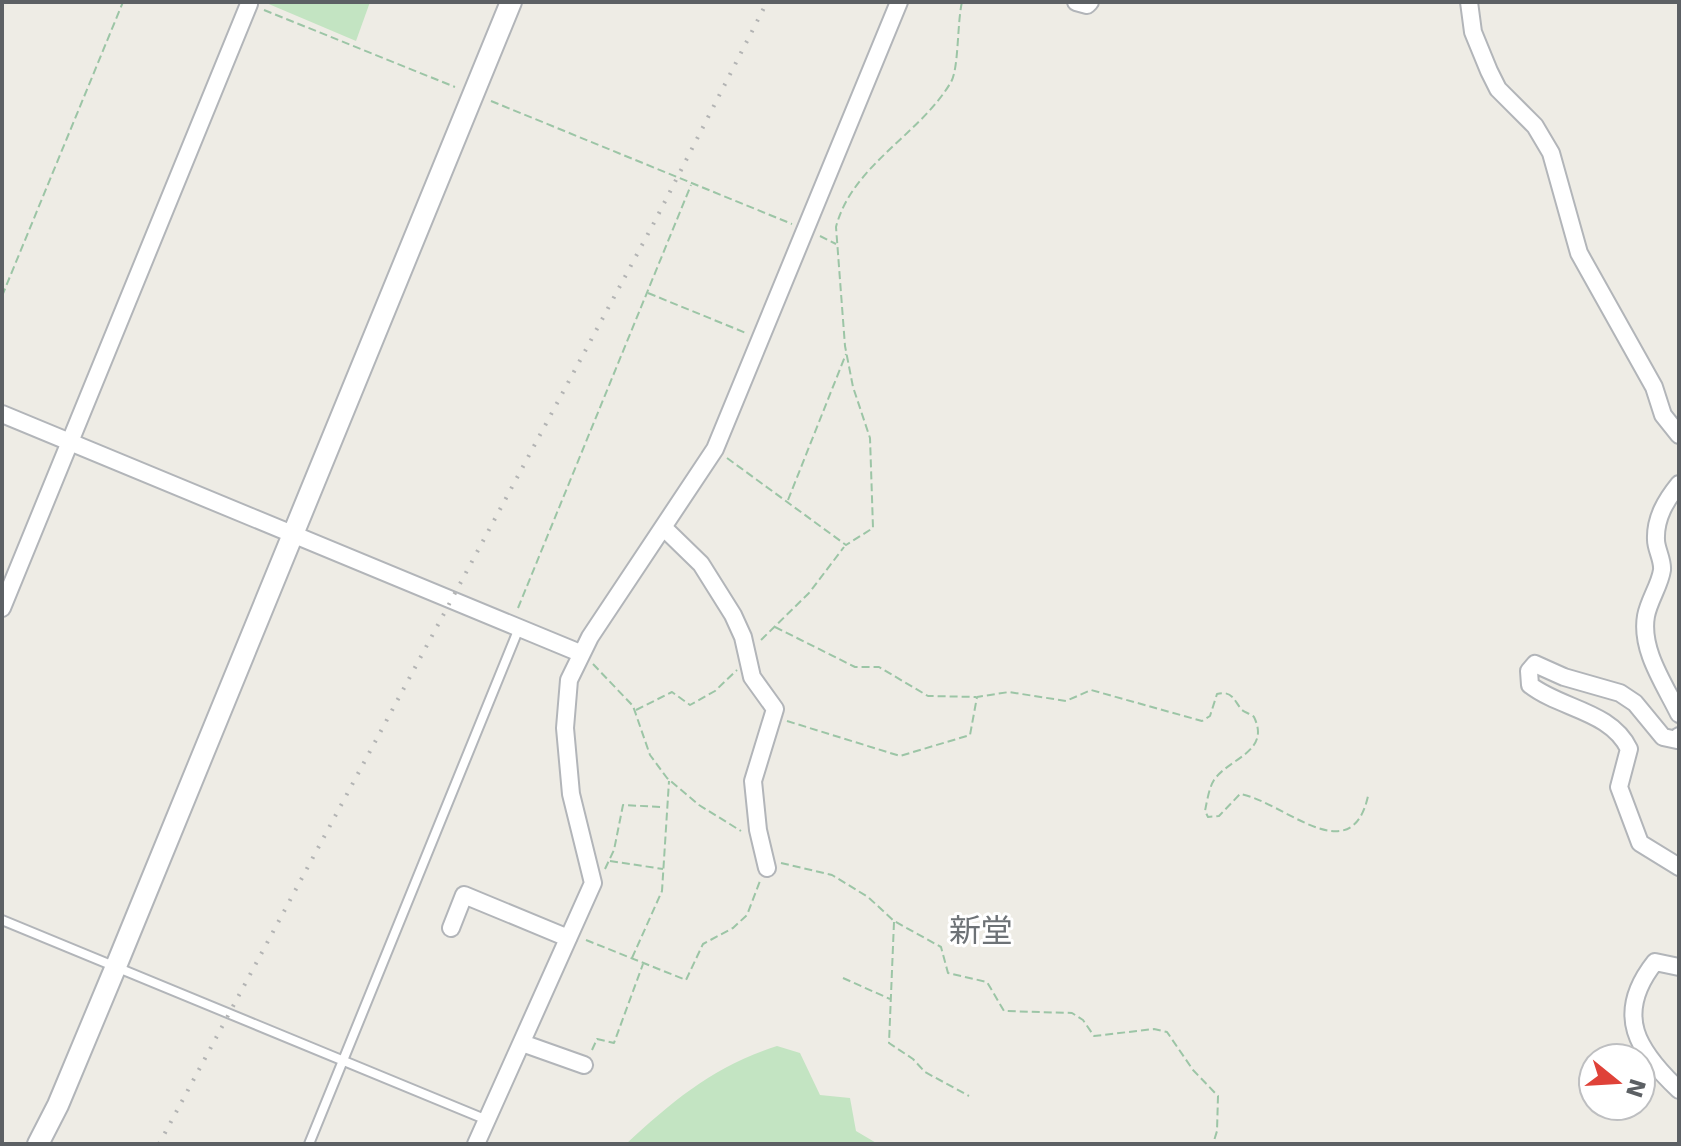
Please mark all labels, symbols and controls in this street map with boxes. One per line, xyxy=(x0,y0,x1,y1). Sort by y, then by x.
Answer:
district label: 新堂 xyxy=(949,912,1013,950)
north arrow xyxy=(1577,1042,1657,1122)
text: N xyxy=(1621,1075,1650,1101)

